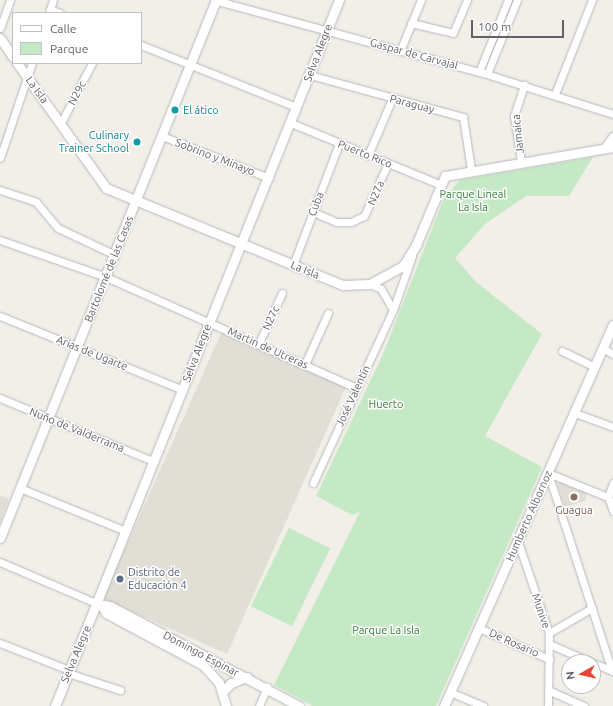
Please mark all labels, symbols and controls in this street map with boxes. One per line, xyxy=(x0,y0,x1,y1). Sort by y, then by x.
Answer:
legend xyxy=(12,12,142,64)
scale bar xyxy=(473,12,566,38)
text: 100 m xyxy=(478,20,511,33)
text: Calle xyxy=(50,22,76,35)
street label: Selva Alegre xyxy=(301,22,335,84)
street label: Gaspar de Carvajal xyxy=(369,36,459,72)
text: Parque xyxy=(50,42,88,55)
street label: La Isla xyxy=(23,74,51,106)
street label: N29c xyxy=(65,79,89,107)
street label: Paraguay xyxy=(388,92,436,116)
place label: El ático xyxy=(183,103,219,117)
marker: El ático xyxy=(170,105,180,115)
street label: Jamaica xyxy=(509,114,527,154)
place label: Culinary Trainer School xyxy=(59,129,129,155)
street label: Sobrino y Minayo xyxy=(173,136,257,178)
marker: Culinary Trainer School xyxy=(132,137,142,147)
street label: Puerto Rico xyxy=(336,137,394,171)
street label: N27a xyxy=(365,178,387,208)
park label: Parque Lineal La Isla xyxy=(440,188,506,214)
street label: Cuba xyxy=(305,190,327,218)
street label: Bartolomé de las Casas xyxy=(82,214,136,324)
street label: La Isla xyxy=(289,258,321,282)
street label: N27c xyxy=(260,304,282,332)
street label: Selva Alegre xyxy=(180,322,214,384)
street label: Martin de Utreras xyxy=(226,324,310,372)
street label: Arias de Ugarte xyxy=(54,333,130,373)
street label: José Valentín xyxy=(333,363,373,429)
park label: Huerto xyxy=(369,397,403,411)
street label: Nuño de Valderrama xyxy=(28,405,126,455)
street label: Humberto Albornoz xyxy=(503,468,555,564)
marker: Guagua xyxy=(569,492,579,502)
place label: Guagua xyxy=(555,503,593,517)
place label: Distrito de Educación 4 xyxy=(128,566,187,592)
marker: Distrito de Educación 4 xyxy=(115,574,125,584)
street label: Munive xyxy=(529,592,553,630)
street label: Selva Alegre xyxy=(58,623,94,685)
park label: Parque La Isla xyxy=(352,623,420,637)
street label: De Rosario xyxy=(487,626,541,660)
street label: Domingo Espinar xyxy=(161,628,241,680)
north arrow xyxy=(561,654,601,694)
text: N xyxy=(564,671,577,680)

